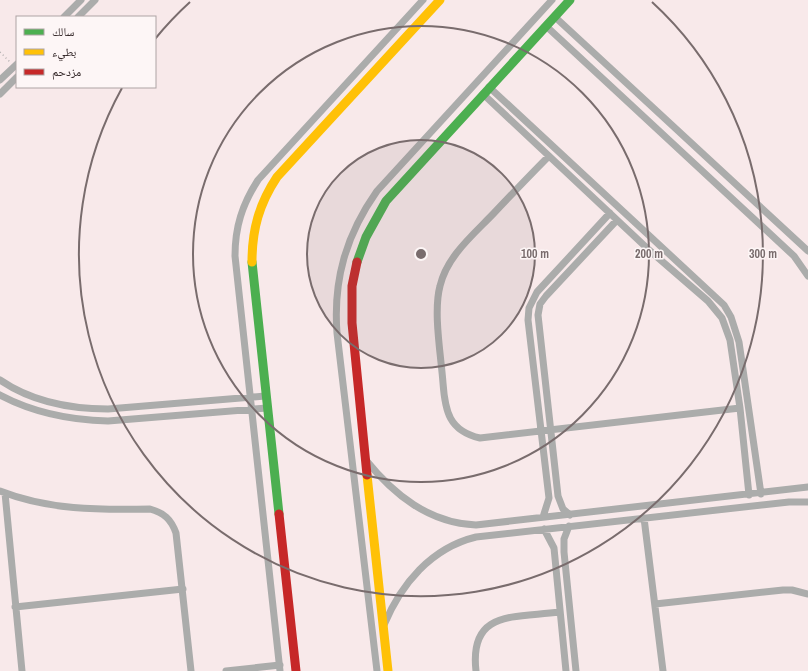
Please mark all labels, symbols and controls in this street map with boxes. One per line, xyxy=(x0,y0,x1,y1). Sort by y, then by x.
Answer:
legend xyxy=(16,16,156,88)
text: سالك xyxy=(52,24,74,40)
text: بطيء xyxy=(52,44,76,62)
text: مزدحم xyxy=(52,64,81,80)
text: 100 m xyxy=(521,246,549,262)
text: 200 m xyxy=(635,246,663,262)
text: 300 m xyxy=(749,246,777,262)
centre of rings xyxy=(414,247,428,261)

